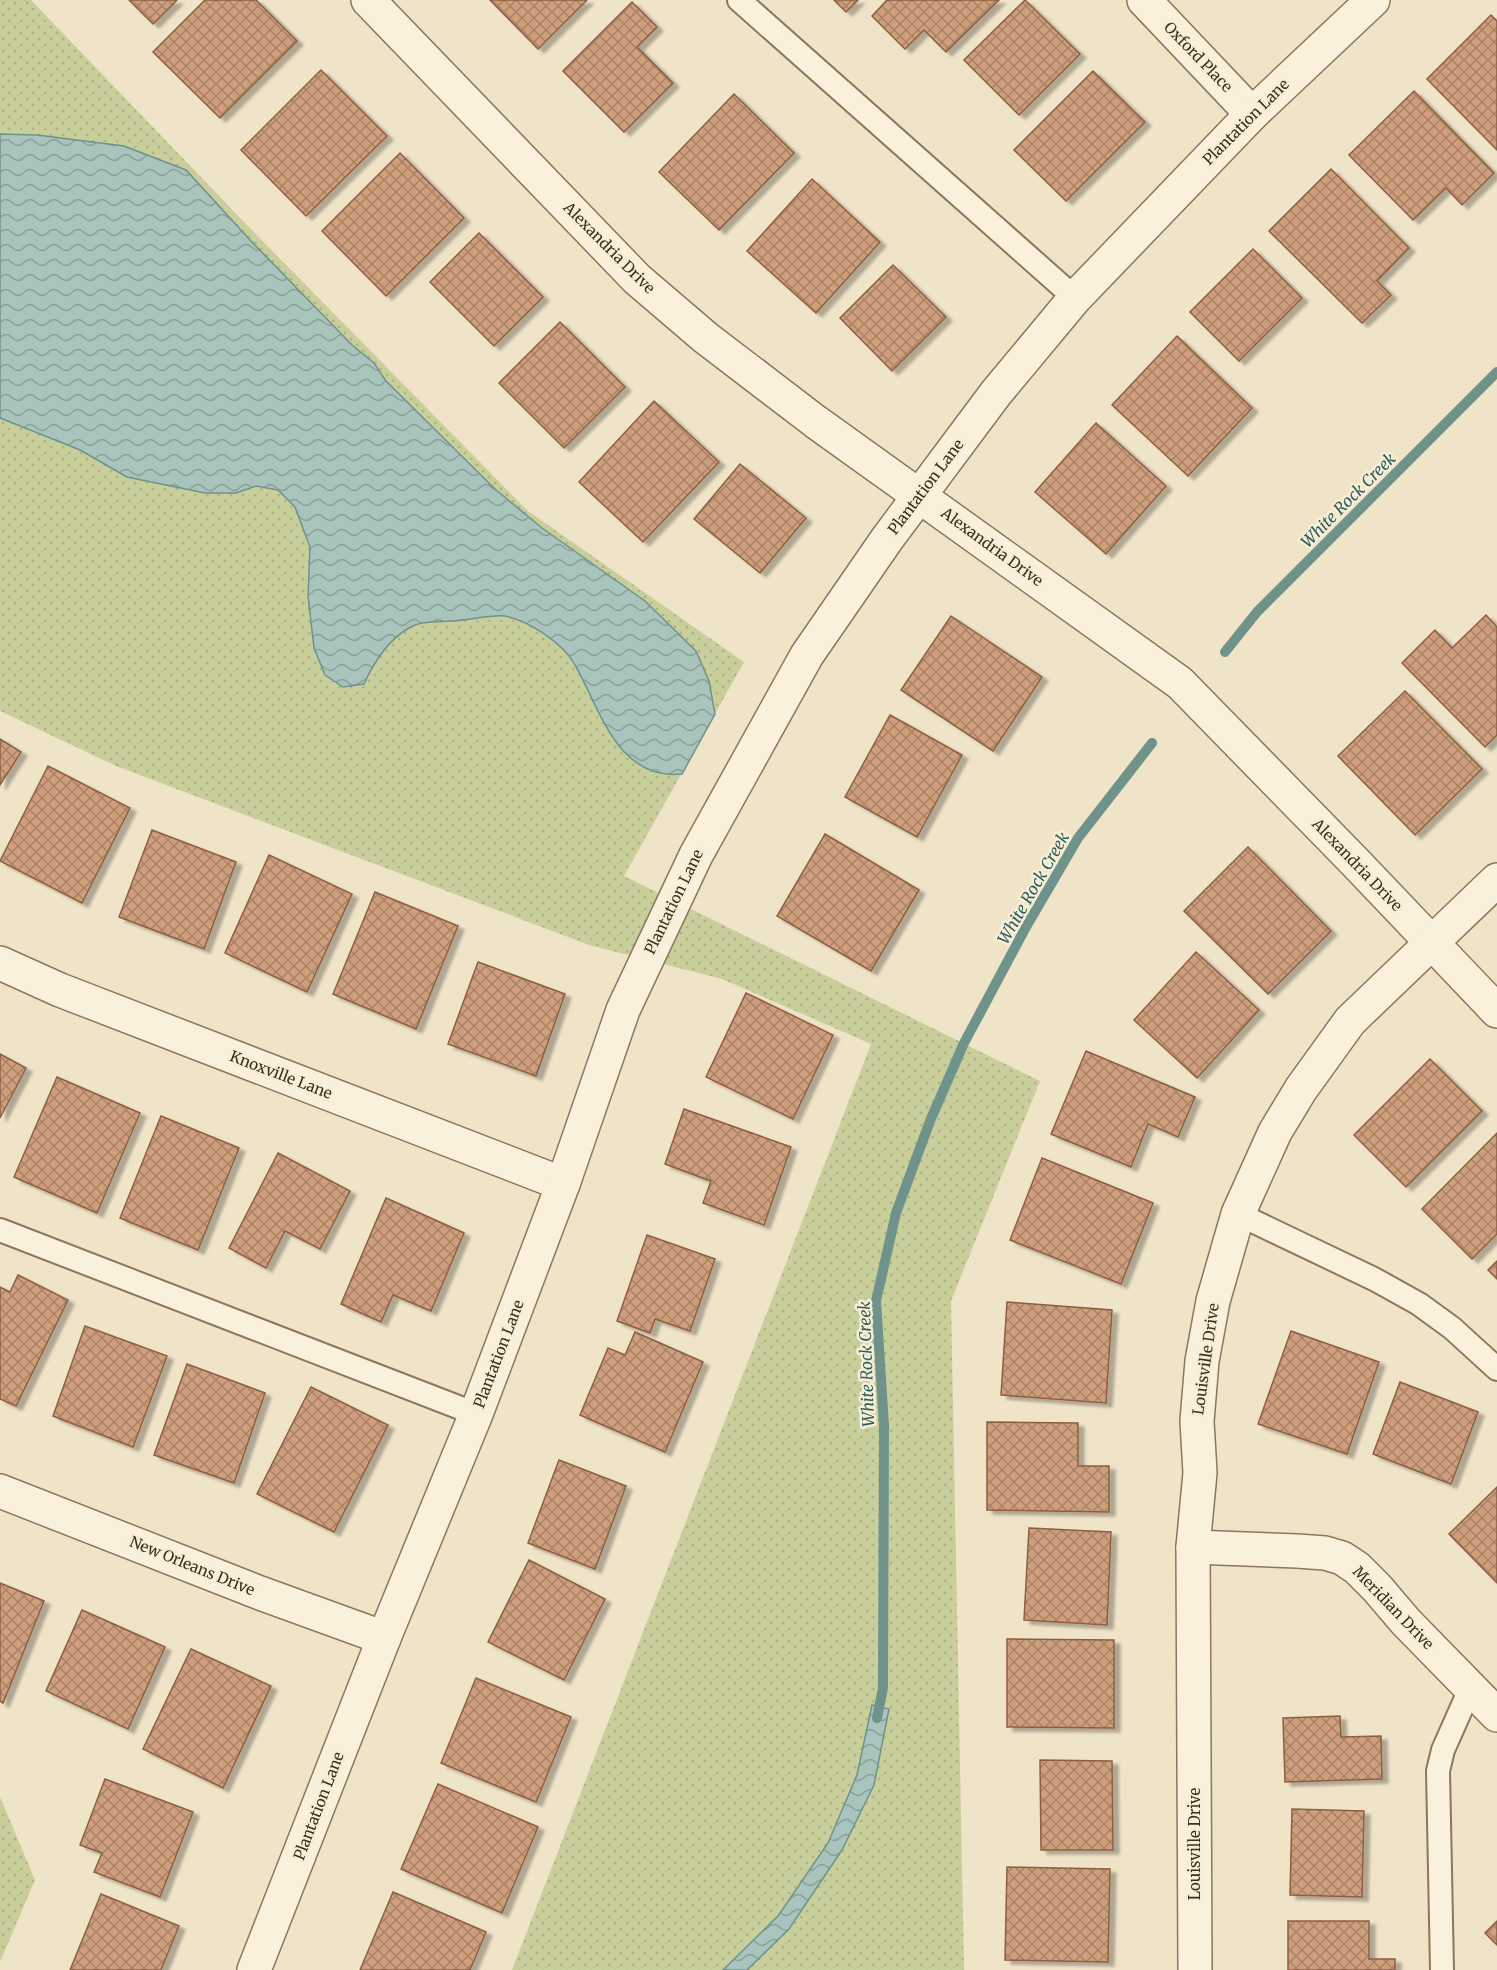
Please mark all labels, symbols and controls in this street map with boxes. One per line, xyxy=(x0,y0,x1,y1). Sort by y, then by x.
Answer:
street label: Oxford Place xyxy=(1160,18,1237,96)
street label: Plantation Lane xyxy=(1199,74,1293,169)
street label: Alexandria Drive xyxy=(559,197,659,297)
street label: Plantation Lane xyxy=(884,435,968,538)
water label: White Rock Creek xyxy=(1296,448,1400,552)
street label: Alexandria Drive xyxy=(937,503,1047,590)
street label: Alexandria Drive xyxy=(1308,814,1406,915)
water label: White Rock Creek xyxy=(993,828,1073,947)
street label: Plantation Lane xyxy=(640,846,707,957)
street label: Knoxville Lane xyxy=(227,1046,335,1103)
street label: Plantation Lane xyxy=(469,1297,528,1411)
water label: White Rock Creek xyxy=(854,1301,878,1427)
street label: Louisville Drive xyxy=(1188,1302,1223,1416)
street label: New Orleans Drive xyxy=(127,1532,258,1599)
street label: Meridian Drive xyxy=(1349,1562,1438,1653)
street label: Plantation Lane xyxy=(289,1749,348,1863)
street label: Louisville Drive xyxy=(1185,1787,1204,1900)

